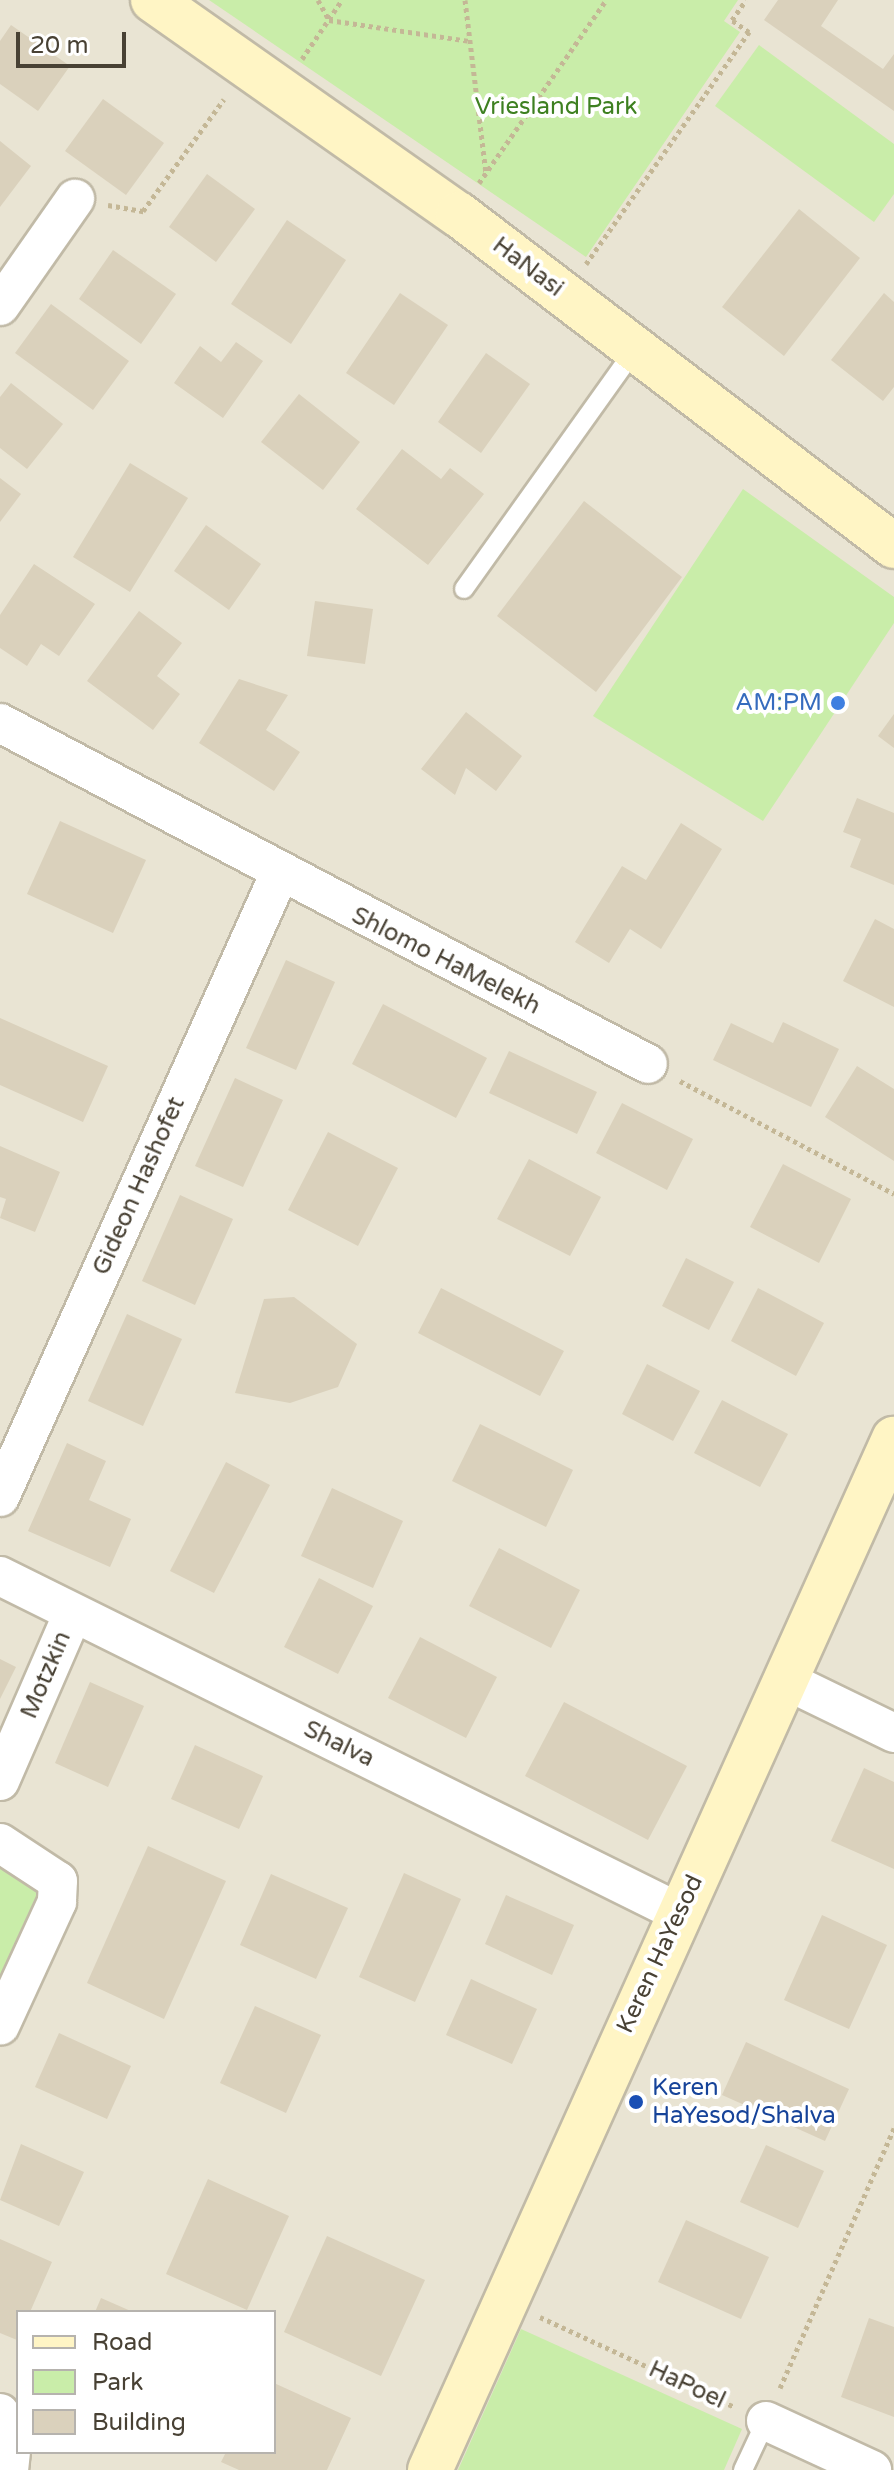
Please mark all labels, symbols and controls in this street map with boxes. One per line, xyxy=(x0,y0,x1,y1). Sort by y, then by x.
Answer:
scale bar xyxy=(20,16,130,66)
text: 20 m xyxy=(30,31,88,60)
park label: Vriesland Park xyxy=(475,93,637,121)
street label: HaNasi xyxy=(487,231,569,303)
place label: AM:PM xyxy=(735,689,822,717)
marker: AM:PM xyxy=(829,694,847,712)
street label: Shlomo HaMelekh xyxy=(347,901,545,1021)
street label: Gideon Hashofet xyxy=(87,1093,191,1279)
street label: Motzkin xyxy=(15,1627,77,1723)
street label: Shalva xyxy=(299,1715,379,1773)
street label: Keren HaYesod xyxy=(611,1870,709,2038)
place label: Keren HaYesod/Shalva xyxy=(652,2074,836,2130)
marker: Keren HaYesod/Shalva xyxy=(627,2093,645,2111)
legend xyxy=(16,2310,276,2454)
text: Road xyxy=(92,2328,152,2357)
street label: HaPoel xyxy=(644,2355,730,2415)
text: Park xyxy=(92,2368,143,2397)
text: Building xyxy=(92,2408,186,2437)

